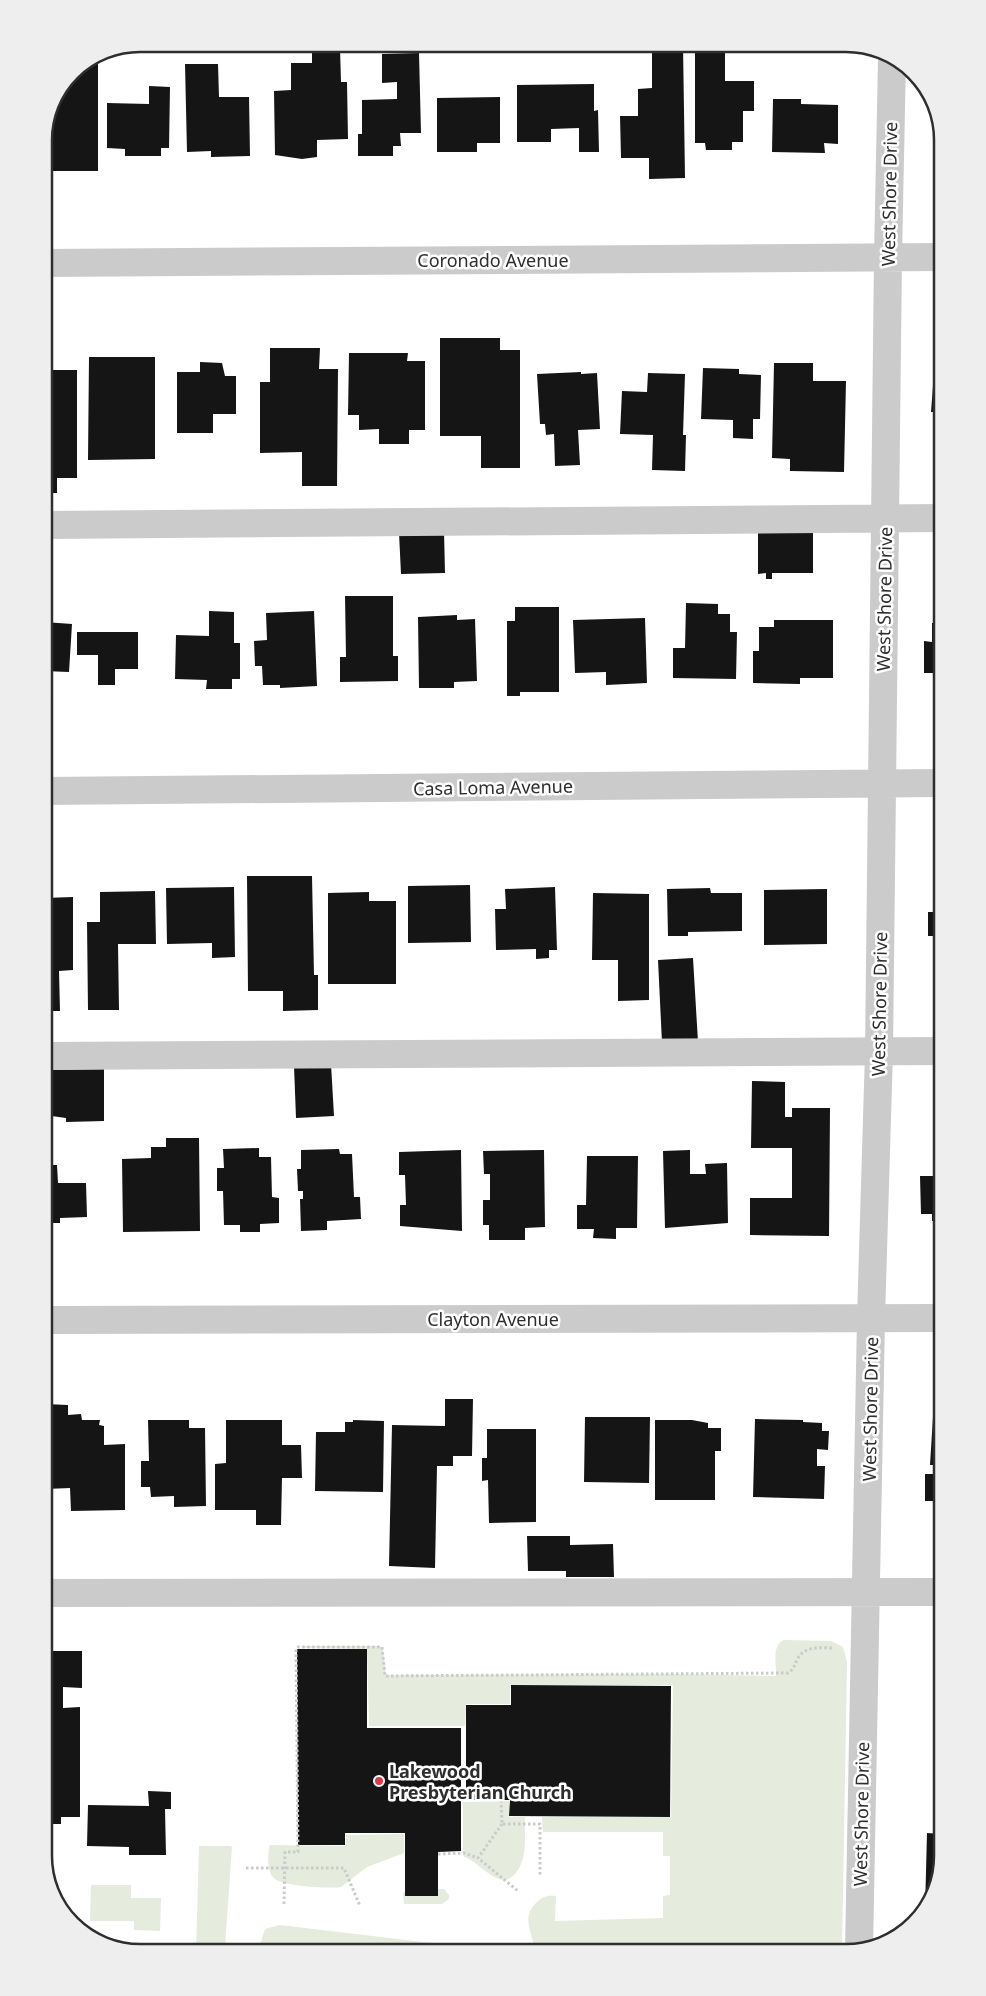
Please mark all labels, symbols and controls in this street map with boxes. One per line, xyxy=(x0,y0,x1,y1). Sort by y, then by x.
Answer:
street label: West Shore Drive xyxy=(876,121,902,267)
street label: Coronado Avenue xyxy=(417,248,569,272)
street label: West Shore Drive xyxy=(871,526,897,672)
street label: Casa Loma Avenue xyxy=(413,774,573,800)
street label: West Shore Drive xyxy=(866,931,892,1077)
street label: Clayton Avenue xyxy=(427,1307,559,1331)
street label: West Shore Drive xyxy=(857,1336,883,1482)
street label: West Shore Drive xyxy=(848,1741,874,1887)
place label: Lakewood Presbyterian Church xyxy=(389,1759,572,1804)
marker: Lakewood Presbyterian Church xyxy=(373,1775,385,1787)

